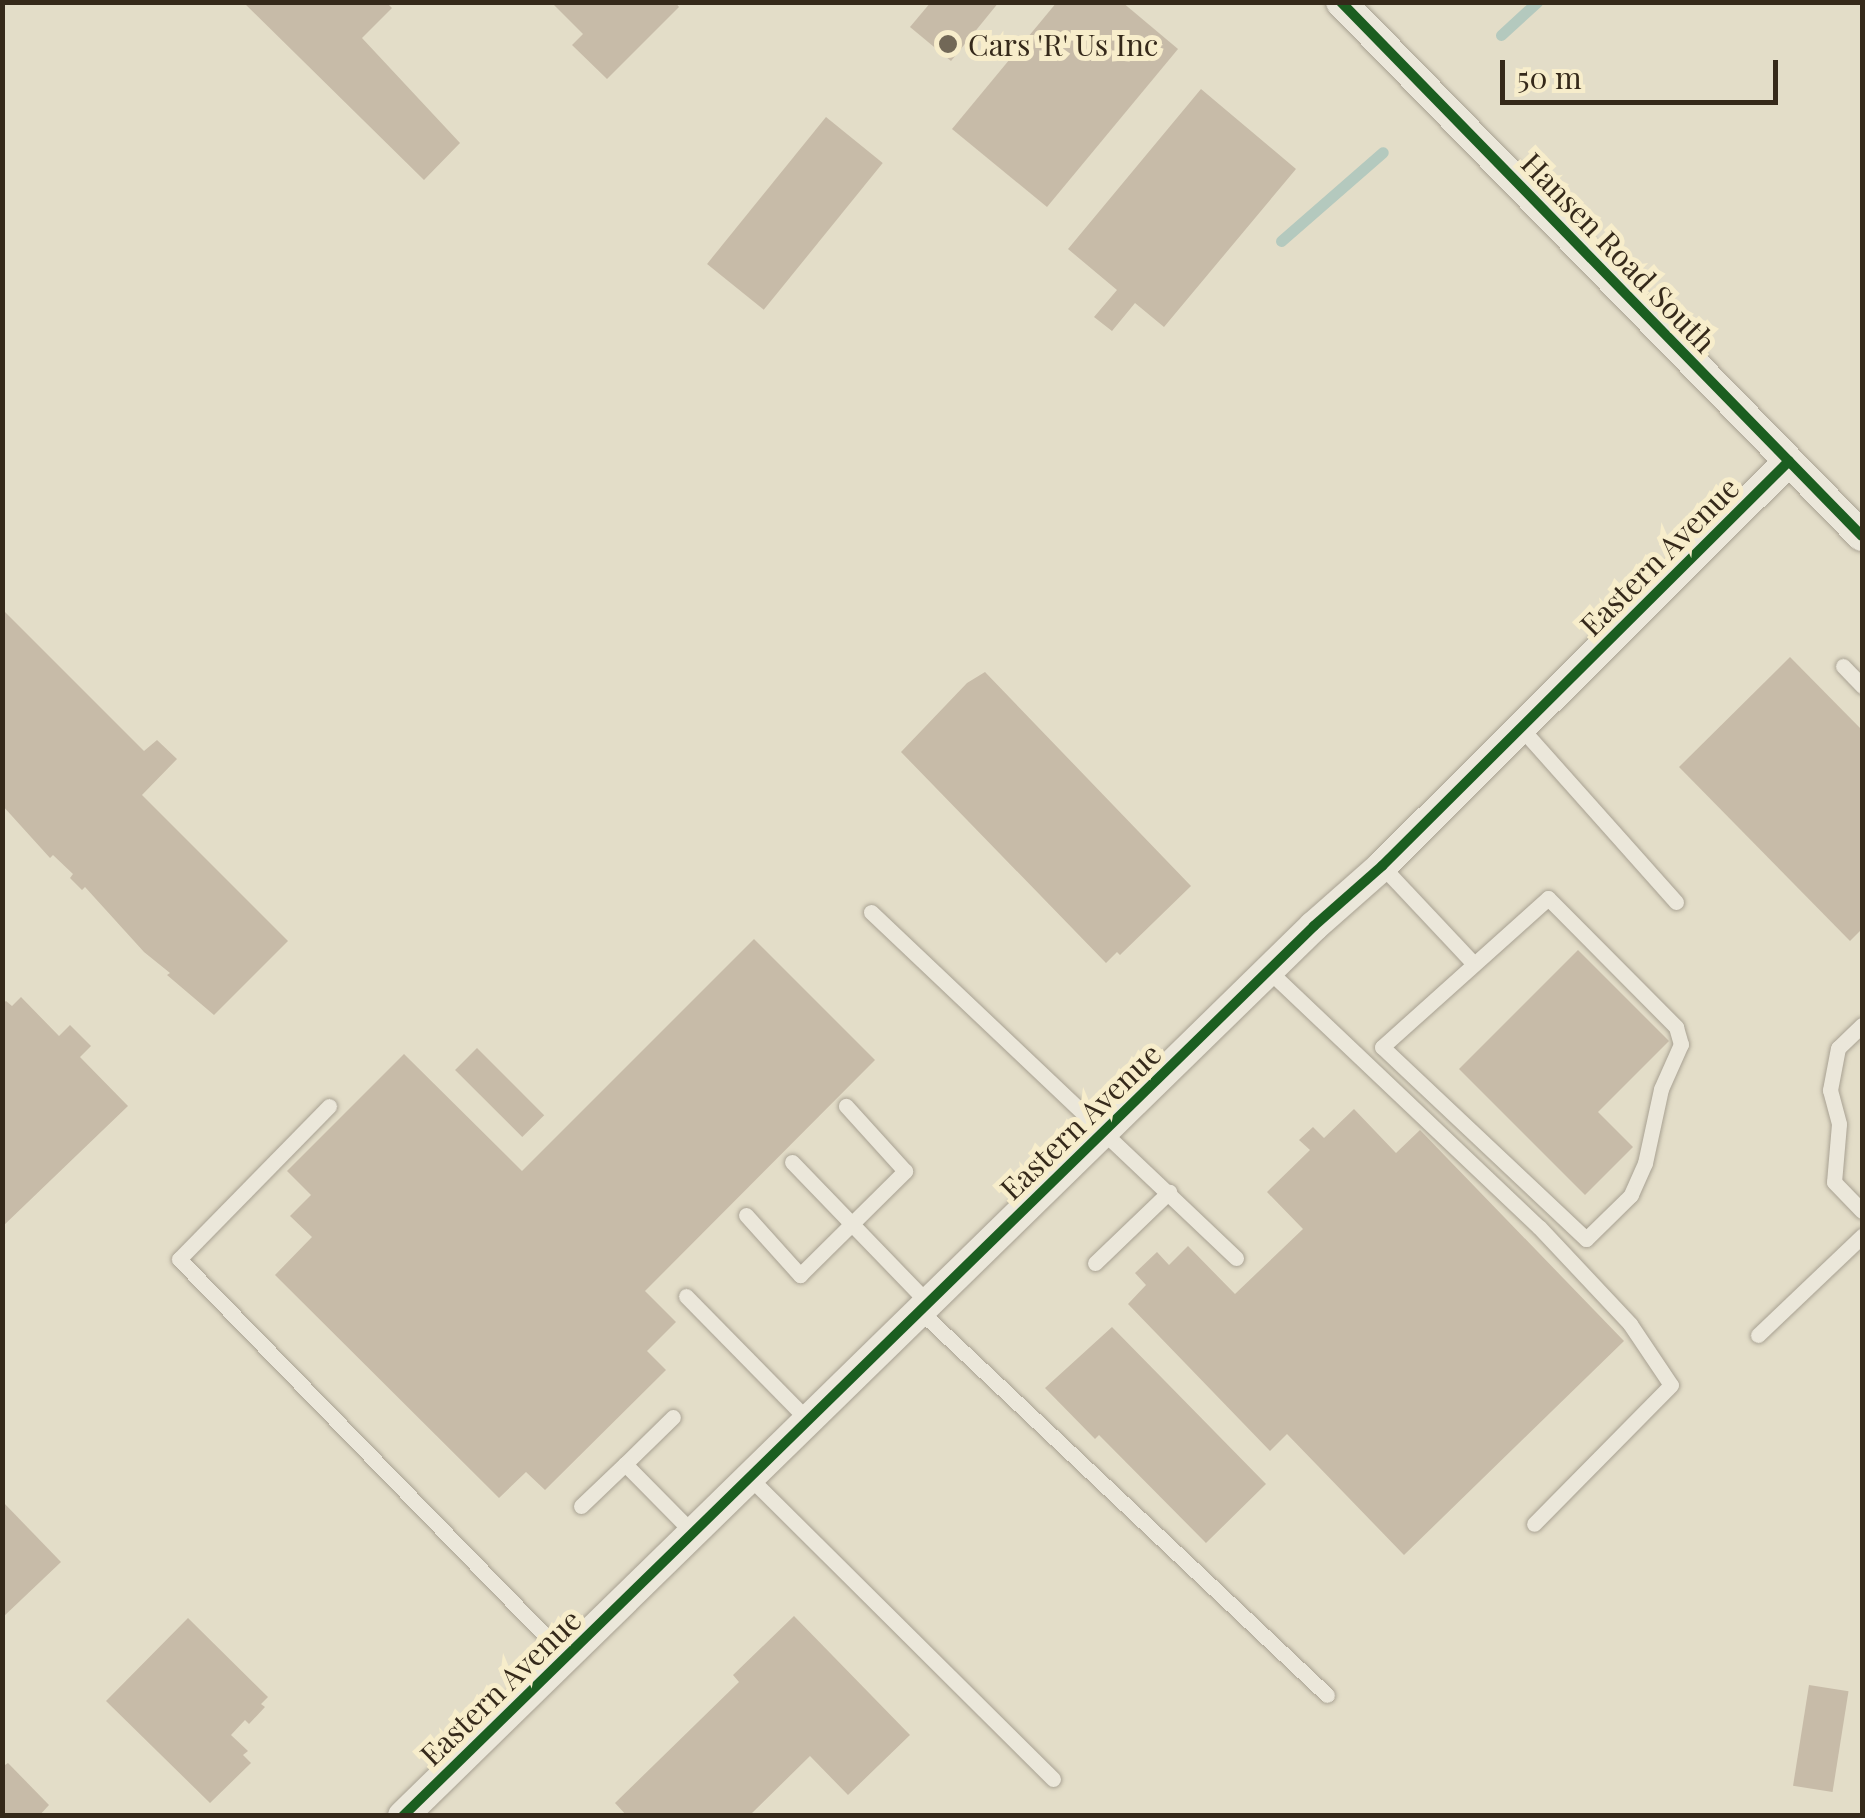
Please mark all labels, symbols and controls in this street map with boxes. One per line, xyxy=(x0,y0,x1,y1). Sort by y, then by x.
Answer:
place label: Cars 'R' Us Inc xyxy=(968,26,1159,62)
marker: Cars 'R' Us Inc xyxy=(937,33,959,55)
scale bar xyxy=(1505,40,1782,102)
text: 50 m xyxy=(1517,57,1582,97)
street label: Hansen Road South xyxy=(1515,145,1723,359)
street label: Eastern Avenue xyxy=(1572,469,1746,643)
street label: Eastern Avenue xyxy=(992,1035,1168,1207)
street label: Eastern Avenue xyxy=(412,1601,588,1773)

